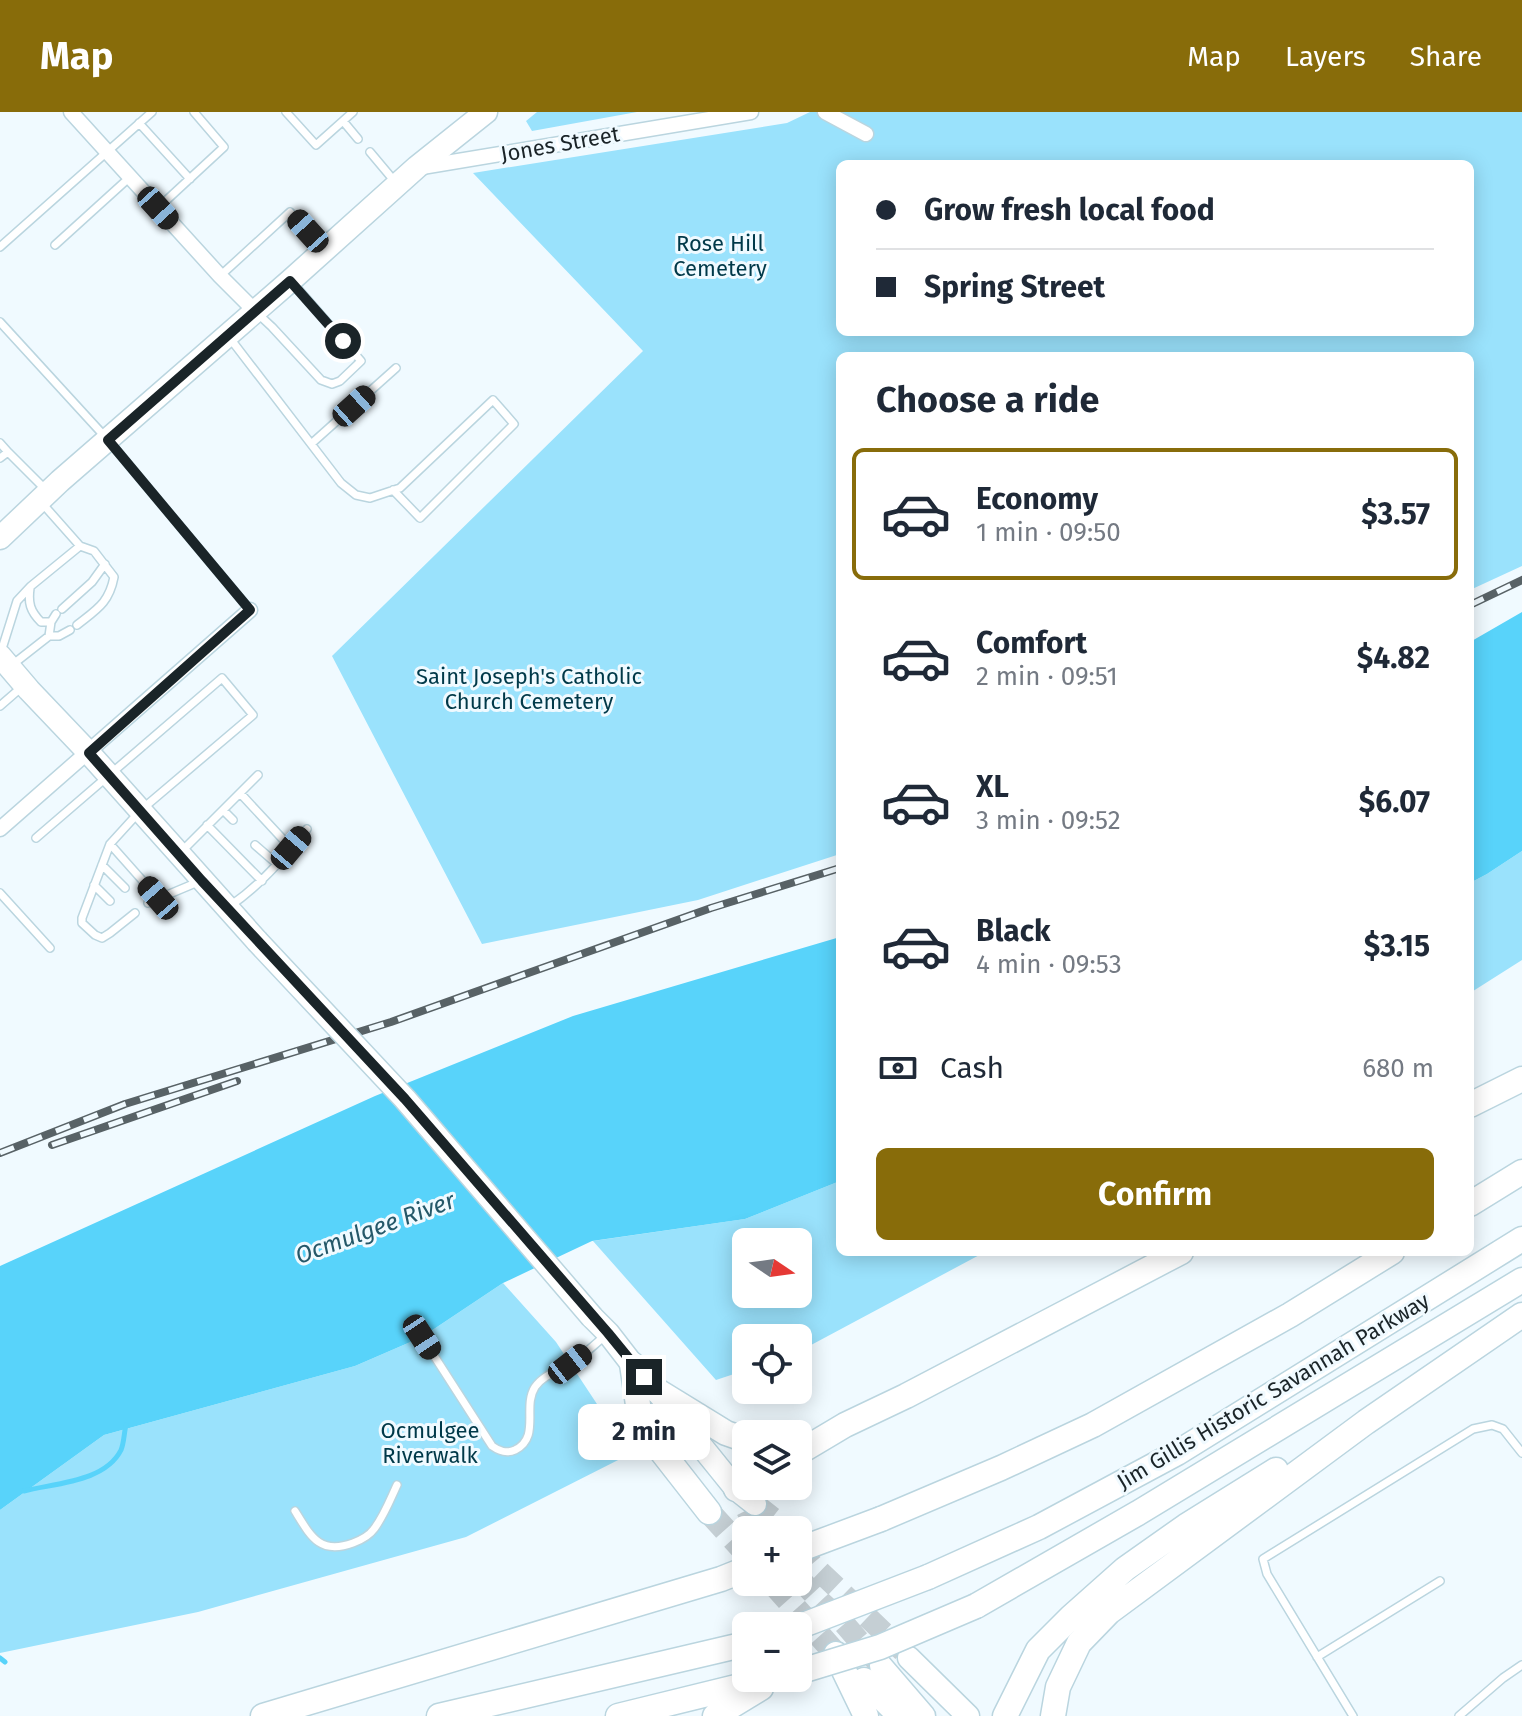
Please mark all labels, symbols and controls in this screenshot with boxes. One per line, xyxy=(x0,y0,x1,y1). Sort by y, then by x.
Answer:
text: Map xyxy=(40,33,113,79)
text: Map xyxy=(1187,40,1241,73)
text: Layers xyxy=(1285,40,1366,73)
text: Share xyxy=(1410,40,1482,73)
street label: Jones Street xyxy=(498,120,622,168)
car xyxy=(133,182,183,234)
text: Grow fresh local food xyxy=(924,192,1215,228)
car xyxy=(283,205,333,257)
park label: Rose Hill Cemetery xyxy=(673,230,767,282)
text: Spring Street xyxy=(924,269,1105,305)
route start xyxy=(325,323,361,359)
text: Choose a ride xyxy=(876,378,1099,422)
car xyxy=(328,381,380,431)
icon: car xyxy=(880,478,952,550)
text: Economy xyxy=(976,481,1098,517)
text: $3.57 xyxy=(1361,496,1430,532)
text: 1 min · 09:50 xyxy=(976,517,1121,548)
icon: car xyxy=(880,622,952,694)
text: Comfort xyxy=(976,625,1087,661)
text: $4.82 xyxy=(1357,640,1430,676)
text: 2 min · 09:51 xyxy=(976,661,1118,692)
park label: Saint Joseph's Catholic Church Cemetery xyxy=(416,663,642,715)
icon: car xyxy=(880,766,952,838)
text: XL xyxy=(976,769,1009,805)
text: $6.07 xyxy=(1359,784,1430,820)
text: 3 min · 09:52 xyxy=(976,805,1121,836)
car xyxy=(266,822,316,874)
car xyxy=(133,872,183,924)
icon: car xyxy=(880,910,952,982)
text: Black xyxy=(976,913,1051,949)
text: $3.15 xyxy=(1364,928,1430,964)
text: 4 min · 09:53 xyxy=(976,949,1122,980)
icon: cash xyxy=(876,1046,920,1090)
text: Cash xyxy=(940,1050,1004,1086)
text: 680 m xyxy=(1362,1053,1434,1084)
button: Confirm xyxy=(876,1148,1434,1240)
water label: Ocmulgee River xyxy=(291,1186,459,1270)
north arrow xyxy=(732,1228,812,1308)
map controls xyxy=(732,1228,812,1692)
street label: Jim Gillis Historic Savannah Parkway xyxy=(1112,1287,1434,1495)
car xyxy=(399,1310,445,1364)
button: locate xyxy=(732,1324,812,1404)
car xyxy=(544,1340,596,1388)
route end xyxy=(626,1359,662,1395)
callout: 2 min xyxy=(578,1405,710,1461)
text: 2 min xyxy=(612,1416,676,1447)
park label: Ocmulgee Riverwalk xyxy=(381,1417,479,1469)
button: layers xyxy=(732,1420,812,1500)
button: + xyxy=(732,1516,812,1596)
button: − xyxy=(732,1612,812,1692)

